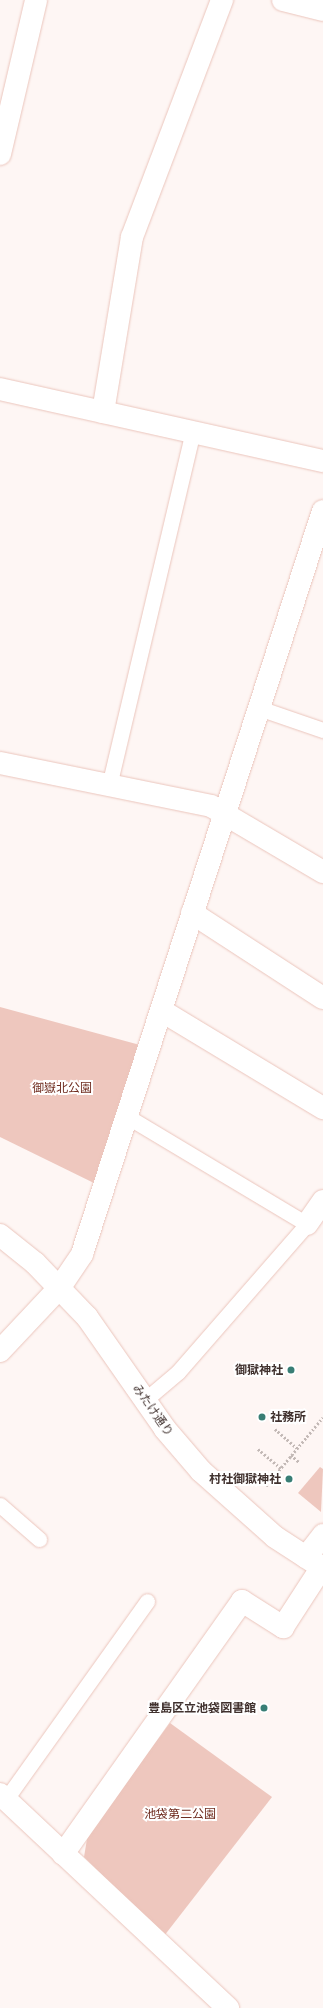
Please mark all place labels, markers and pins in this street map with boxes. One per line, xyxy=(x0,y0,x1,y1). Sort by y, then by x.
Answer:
place label: 御獄神社 xyxy=(235,1363,283,1377)
marker: 御獄神社 xyxy=(286,1365,296,1375)
place label: 社務所 xyxy=(270,1410,306,1424)
marker: 社務所 xyxy=(257,1412,267,1422)
place label: 村社御獄神社 xyxy=(209,1472,281,1486)
marker: 村社御獄神社 xyxy=(284,1474,294,1484)
place label: 豊島区立池袋図書館 xyxy=(148,1701,256,1715)
marker: 豊島区立池袋図書館 xyxy=(259,1703,269,1713)

